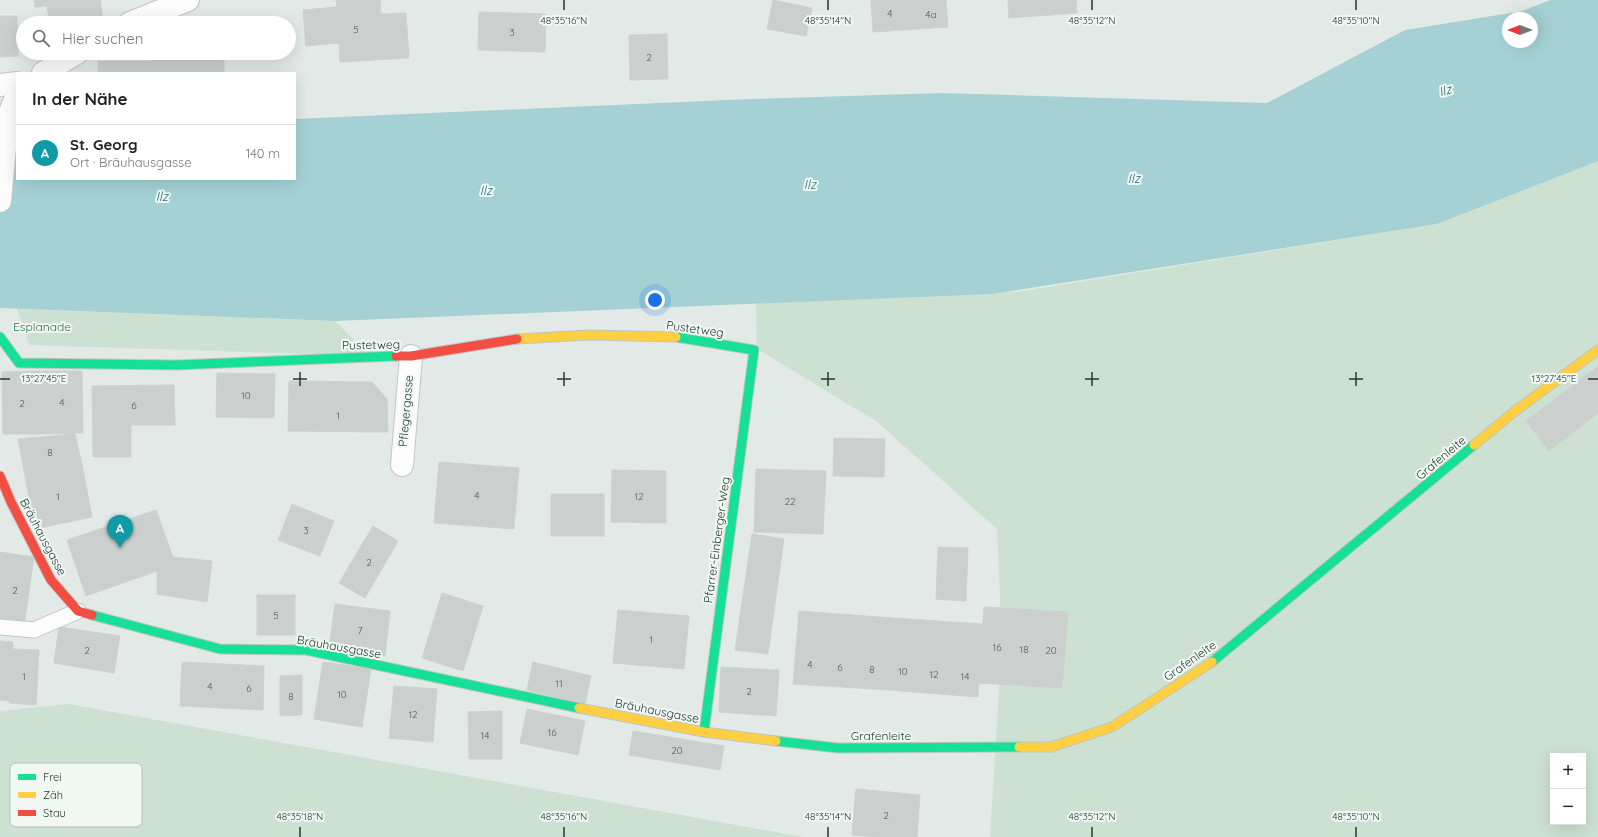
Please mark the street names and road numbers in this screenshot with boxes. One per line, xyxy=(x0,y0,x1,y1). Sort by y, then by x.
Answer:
street label: Pustetweg xyxy=(665,317,725,340)
street label: Pustetweg xyxy=(342,336,400,353)
street label: Pflegergasse xyxy=(395,374,416,448)
street label: Grafenleite xyxy=(1413,432,1469,483)
street label: Pfarrer-Einberger-Weg xyxy=(700,476,733,604)
street label: Bräuhausgasse xyxy=(17,496,70,578)
street label: Bräuhausgasse xyxy=(296,632,383,661)
street label: Grafenleite xyxy=(1161,637,1219,684)
street label: Bräuhausgasse xyxy=(614,695,701,726)
street label: Grafenleite xyxy=(851,728,911,743)

